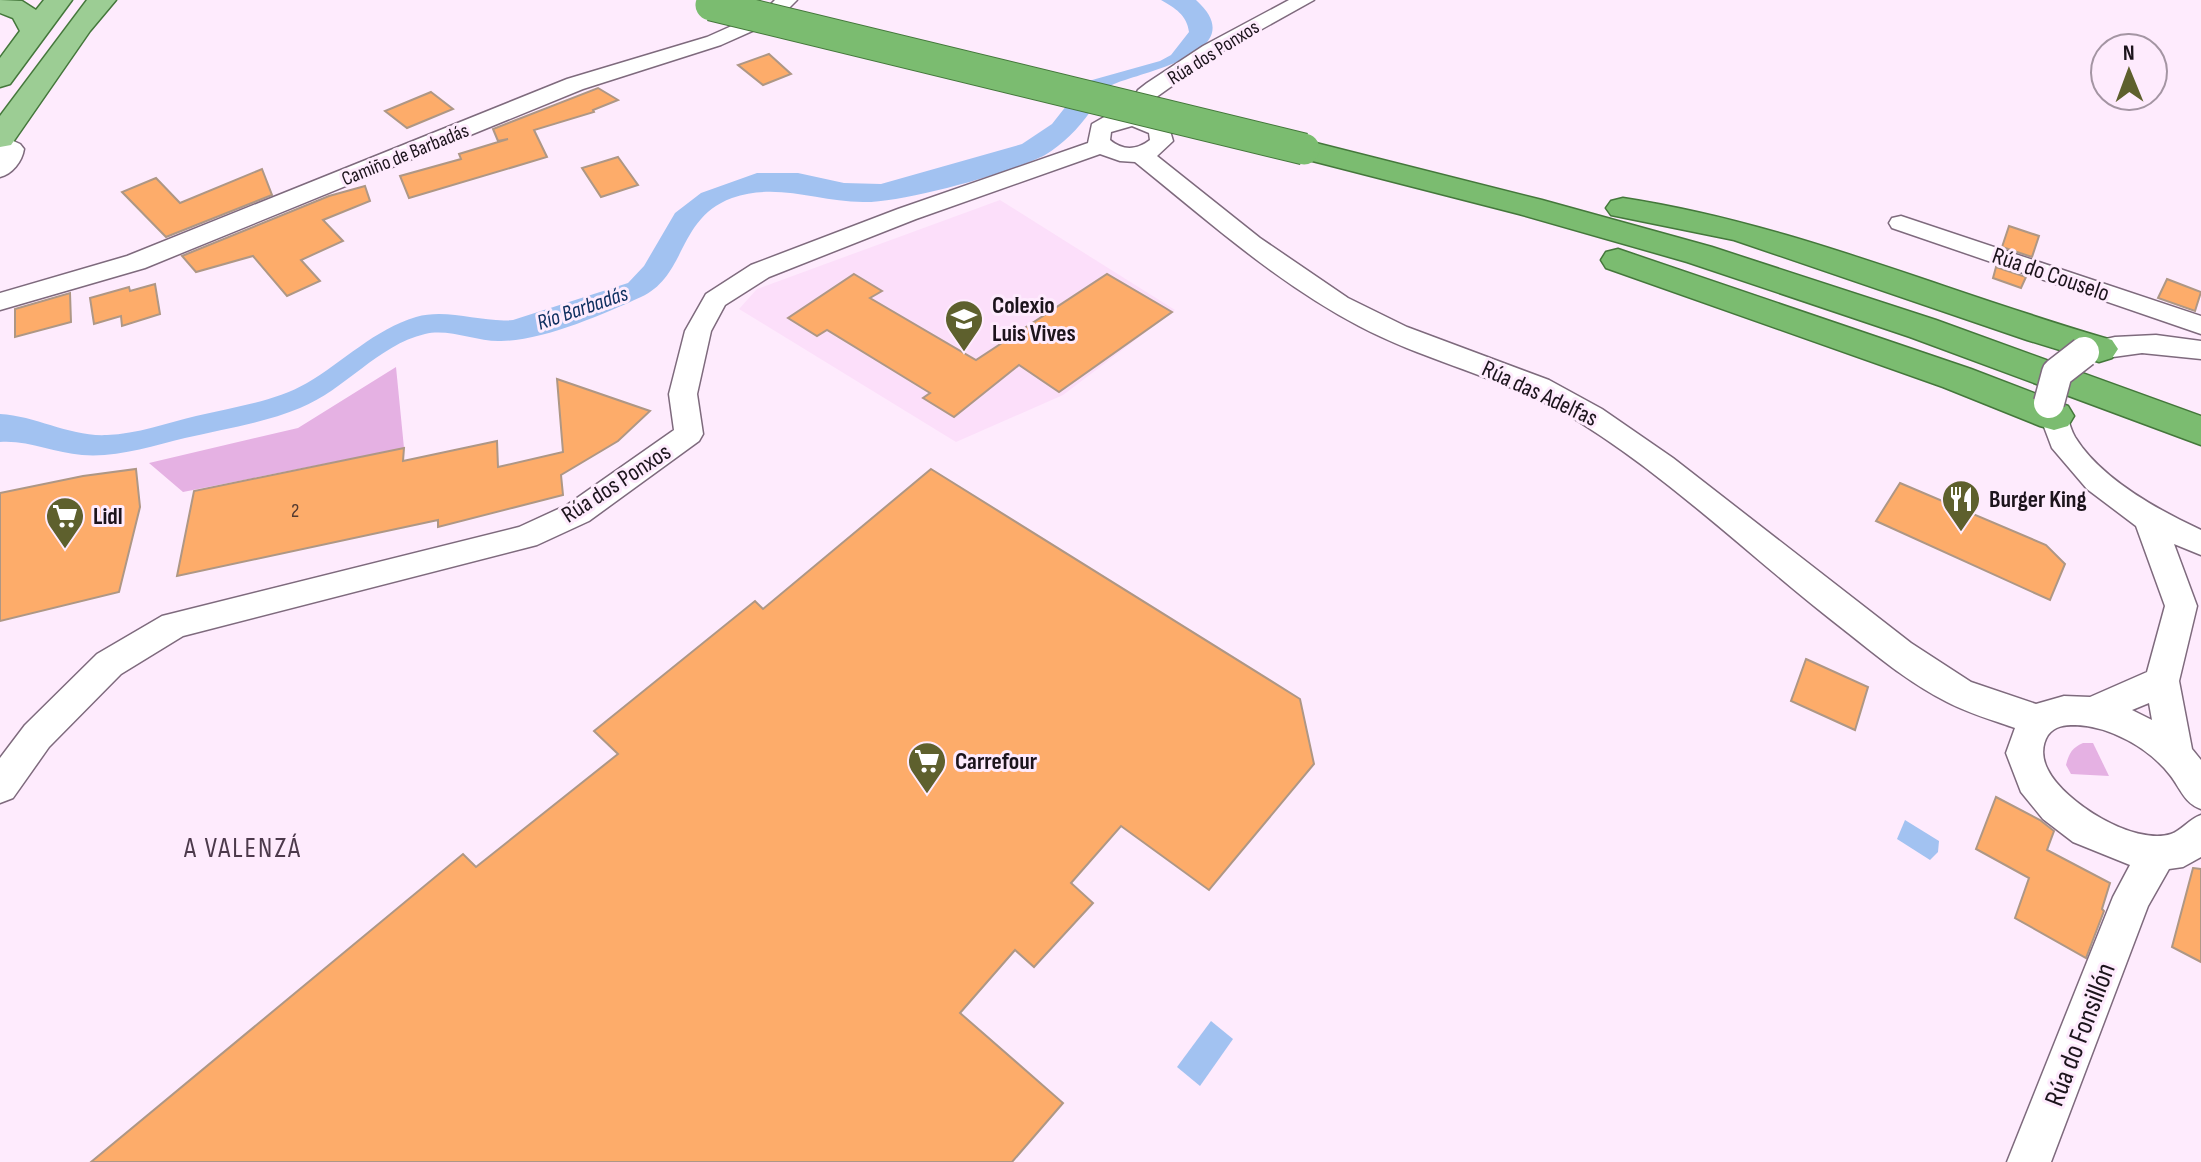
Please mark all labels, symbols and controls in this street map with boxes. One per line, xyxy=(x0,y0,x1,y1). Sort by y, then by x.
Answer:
street label: Rúa dos Ponxos xyxy=(1163,15,1264,90)
north arrow xyxy=(2089,32,2169,112)
text: N xyxy=(2123,40,2135,67)
street label: Camiño de Barbadás xyxy=(338,119,472,191)
street label: Rúa do Couselo xyxy=(1988,241,2113,308)
water label: Río Barbadás xyxy=(533,280,632,337)
place label: Colexio Luis Vives xyxy=(992,291,1076,348)
school or university icon: Colexio Luis Vives xyxy=(943,298,985,353)
street label: Rúa das Adelfas xyxy=(1477,354,1602,433)
street label: Rúa dos Ponxos xyxy=(556,437,676,529)
restaurant icon: Burger King xyxy=(1940,478,1982,533)
place label: Burger King xyxy=(1989,485,2087,514)
supermarket icon: Lidl xyxy=(44,495,86,550)
house number: 2 xyxy=(291,499,299,523)
place label: Lidl xyxy=(93,502,123,531)
supermarket icon: Carrefour xyxy=(906,740,948,795)
place label: Carrefour xyxy=(955,747,1038,776)
district label: A VALENZÁ xyxy=(183,832,302,865)
street label: Rúa do Fonsillón xyxy=(2038,958,2123,1111)

